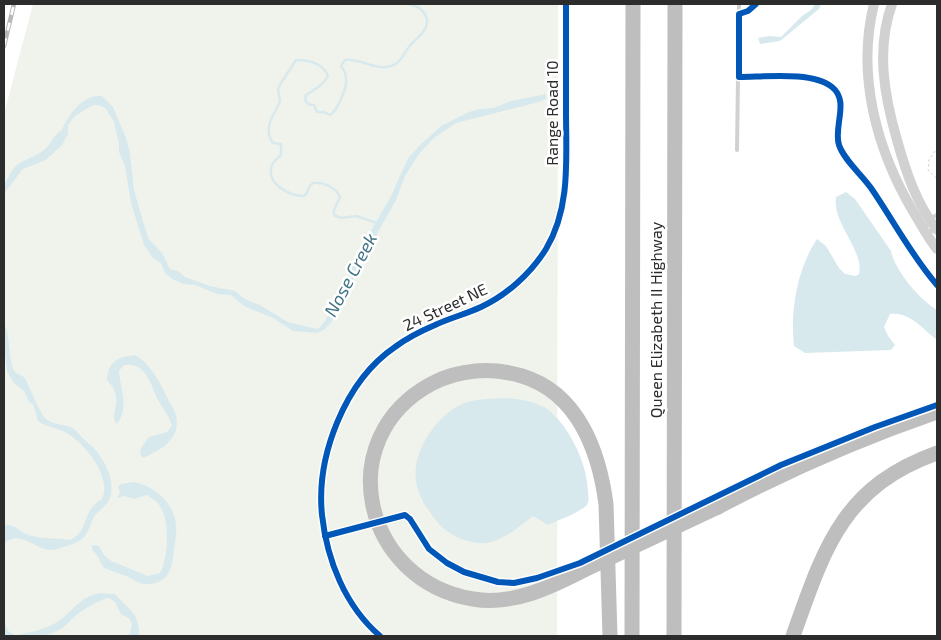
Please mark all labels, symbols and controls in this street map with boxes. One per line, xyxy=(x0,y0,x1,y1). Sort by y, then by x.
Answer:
street label: Range Road 10 xyxy=(542,60,561,166)
street label: Queen Elizabeth II Highway xyxy=(646,221,666,418)
water label: Nose Creek xyxy=(319,229,381,320)
street label: 24 Street NE xyxy=(400,279,490,334)

